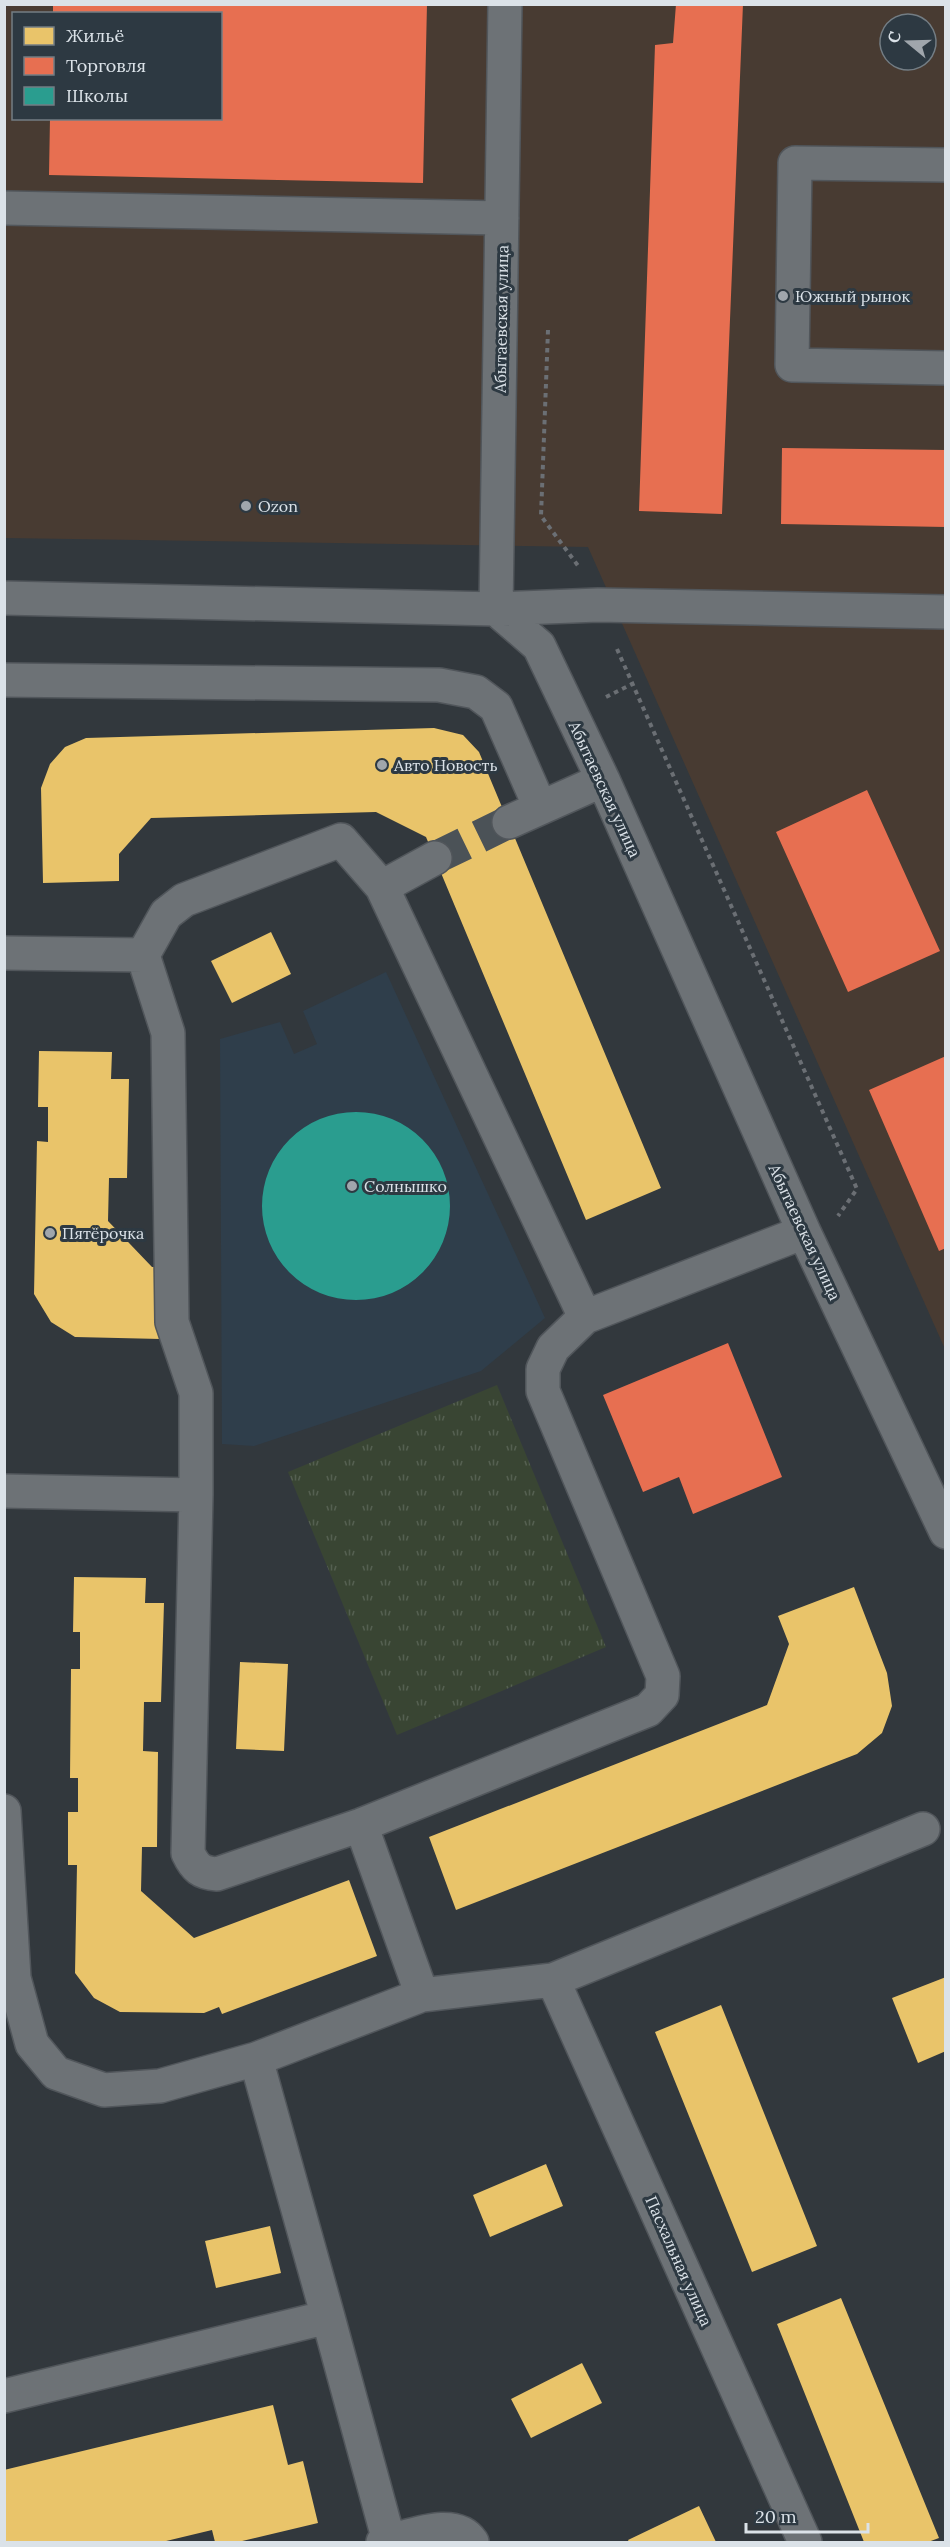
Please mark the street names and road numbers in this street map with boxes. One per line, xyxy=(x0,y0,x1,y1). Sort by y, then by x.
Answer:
street label: Абытаевская улица xyxy=(490,245,512,394)
street label: Абытаевская улица xyxy=(564,717,645,860)
street label: Абытаевская улица xyxy=(764,1160,845,1303)
street label: Пасхальная улица xyxy=(641,2193,717,2329)

